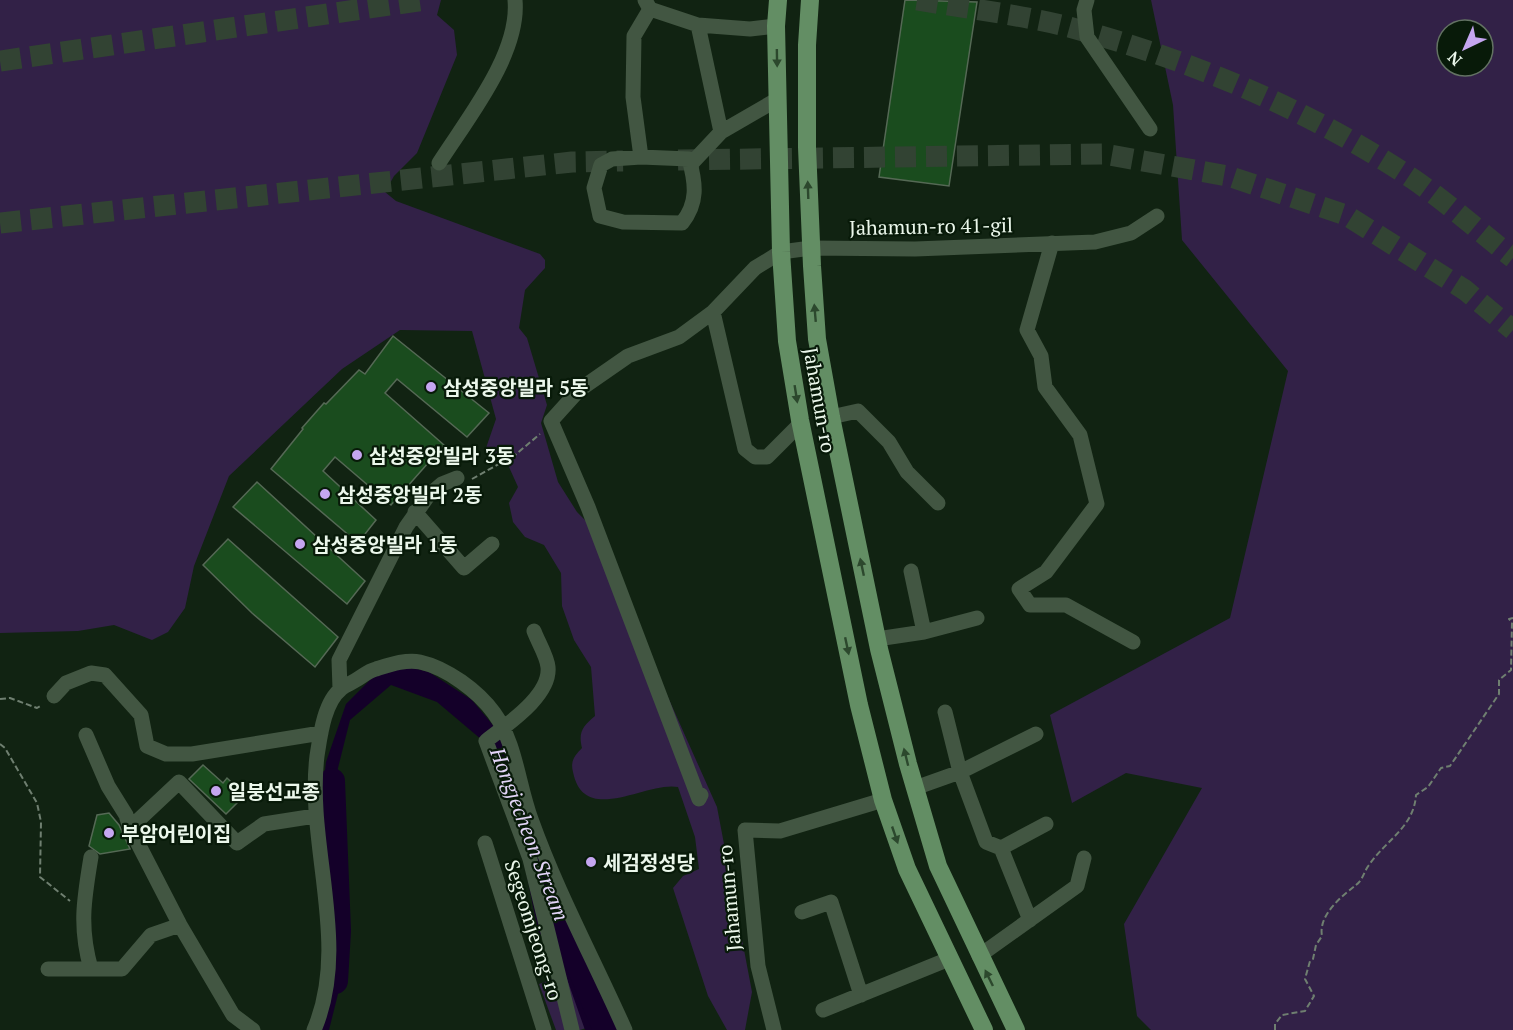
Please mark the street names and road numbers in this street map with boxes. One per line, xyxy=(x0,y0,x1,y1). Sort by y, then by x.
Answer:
street label: Jahamun-ro 41-gil xyxy=(849,211,1013,241)
street label: Jahamun-ro xyxy=(797,345,843,455)
street label: Jahamun-ro xyxy=(711,844,747,952)
street label: Segeomjeong-ro xyxy=(499,856,569,1004)

